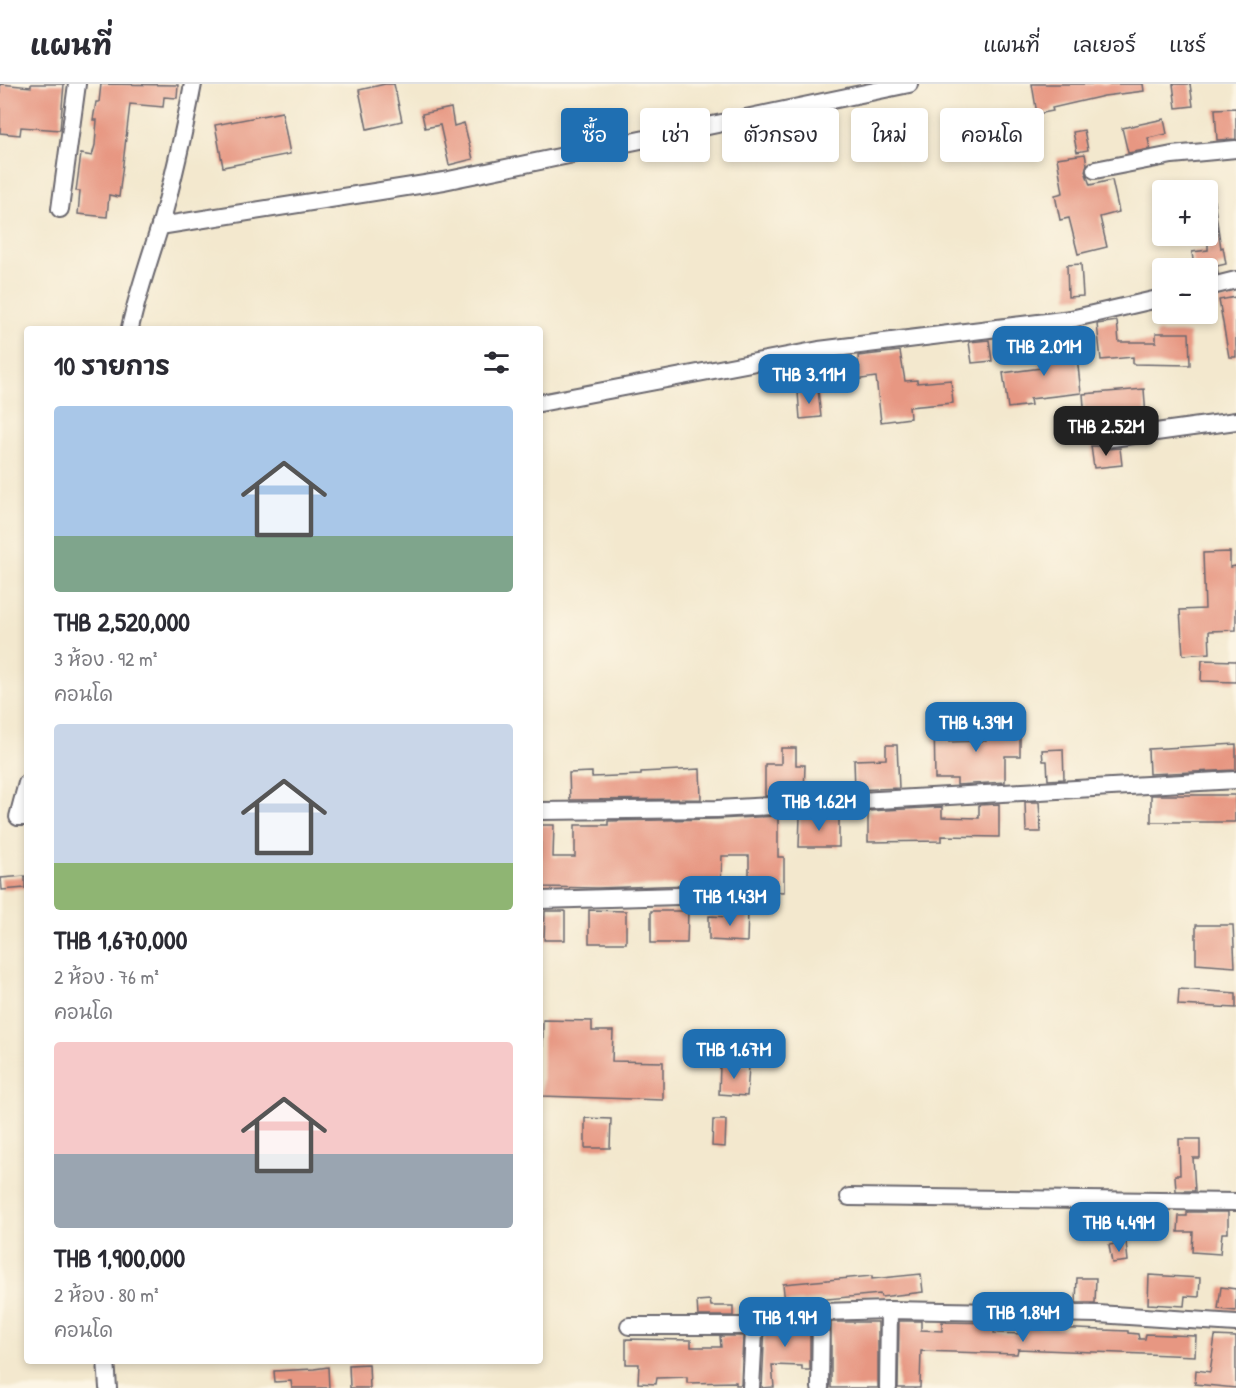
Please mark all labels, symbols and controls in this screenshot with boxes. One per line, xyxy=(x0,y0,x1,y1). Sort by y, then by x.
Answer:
text: แผนที่ xyxy=(30,26,112,64)
text: แผนที่ xyxy=(983,30,1040,59)
text: เลเยอร์ xyxy=(1073,30,1136,59)
text: แชร์ xyxy=(1169,30,1206,59)
chip: ซื้อ xyxy=(561,108,628,162)
chip: เช่า xyxy=(640,108,710,162)
chip: ตัวกรอง xyxy=(722,108,839,162)
chip: ใหม่ xyxy=(851,108,928,162)
chip: คอนโด xyxy=(940,108,1044,162)
map controls xyxy=(1152,180,1218,324)
button: + xyxy=(1152,180,1218,246)
button: − xyxy=(1152,258,1218,324)
pin: THB 2.01M xyxy=(975,326,1113,377)
text: THB 2.01M xyxy=(1006,332,1082,359)
icon: filters xyxy=(480,346,513,379)
text: 10 รายการ xyxy=(54,348,170,383)
pin: THB 3.11M xyxy=(740,354,878,405)
text: THB 3.11M xyxy=(772,360,846,387)
pin: THB 2.52M xyxy=(1037,406,1175,457)
text: THB 2.52M xyxy=(1068,412,1144,439)
icon: home xyxy=(230,445,338,553)
text: THB 2,520,000 xyxy=(54,604,190,639)
text: 3 ห้อง · 92 m² xyxy=(54,645,157,672)
text: คอนโด xyxy=(54,680,113,707)
pin: THB 4.39M xyxy=(907,702,1045,753)
text: THB 4.39M xyxy=(939,708,1013,735)
icon: home xyxy=(230,763,338,871)
pin: THB 1.62M xyxy=(750,781,888,832)
text: THB 1.62M xyxy=(782,787,856,814)
pin: THB 1.43M xyxy=(661,876,799,927)
text: THB 1.43M xyxy=(693,882,767,909)
text: THB 1,670,000 xyxy=(54,922,187,957)
text: 2 ห้อง · 76 m² xyxy=(54,963,159,990)
text: คอนโด xyxy=(54,998,113,1025)
pin: THB 1.67M xyxy=(665,1029,803,1080)
text: THB 1.67M xyxy=(697,1035,771,1062)
icon: home xyxy=(230,1081,338,1189)
pin: THB 4.49M xyxy=(1050,1202,1188,1253)
text: THB 4.49M xyxy=(1083,1208,1155,1235)
text: THB 1,900,000 xyxy=(54,1240,185,1275)
text: 2 ห้อง · 80 m² xyxy=(54,1281,159,1308)
pin: THB 1.84M xyxy=(954,1292,1092,1343)
pin: THB 1.9M xyxy=(723,1297,847,1348)
text: THB 1.84M xyxy=(986,1298,1060,1325)
text: THB 1.9M xyxy=(753,1303,817,1330)
text: คอนโด xyxy=(54,1316,113,1343)

